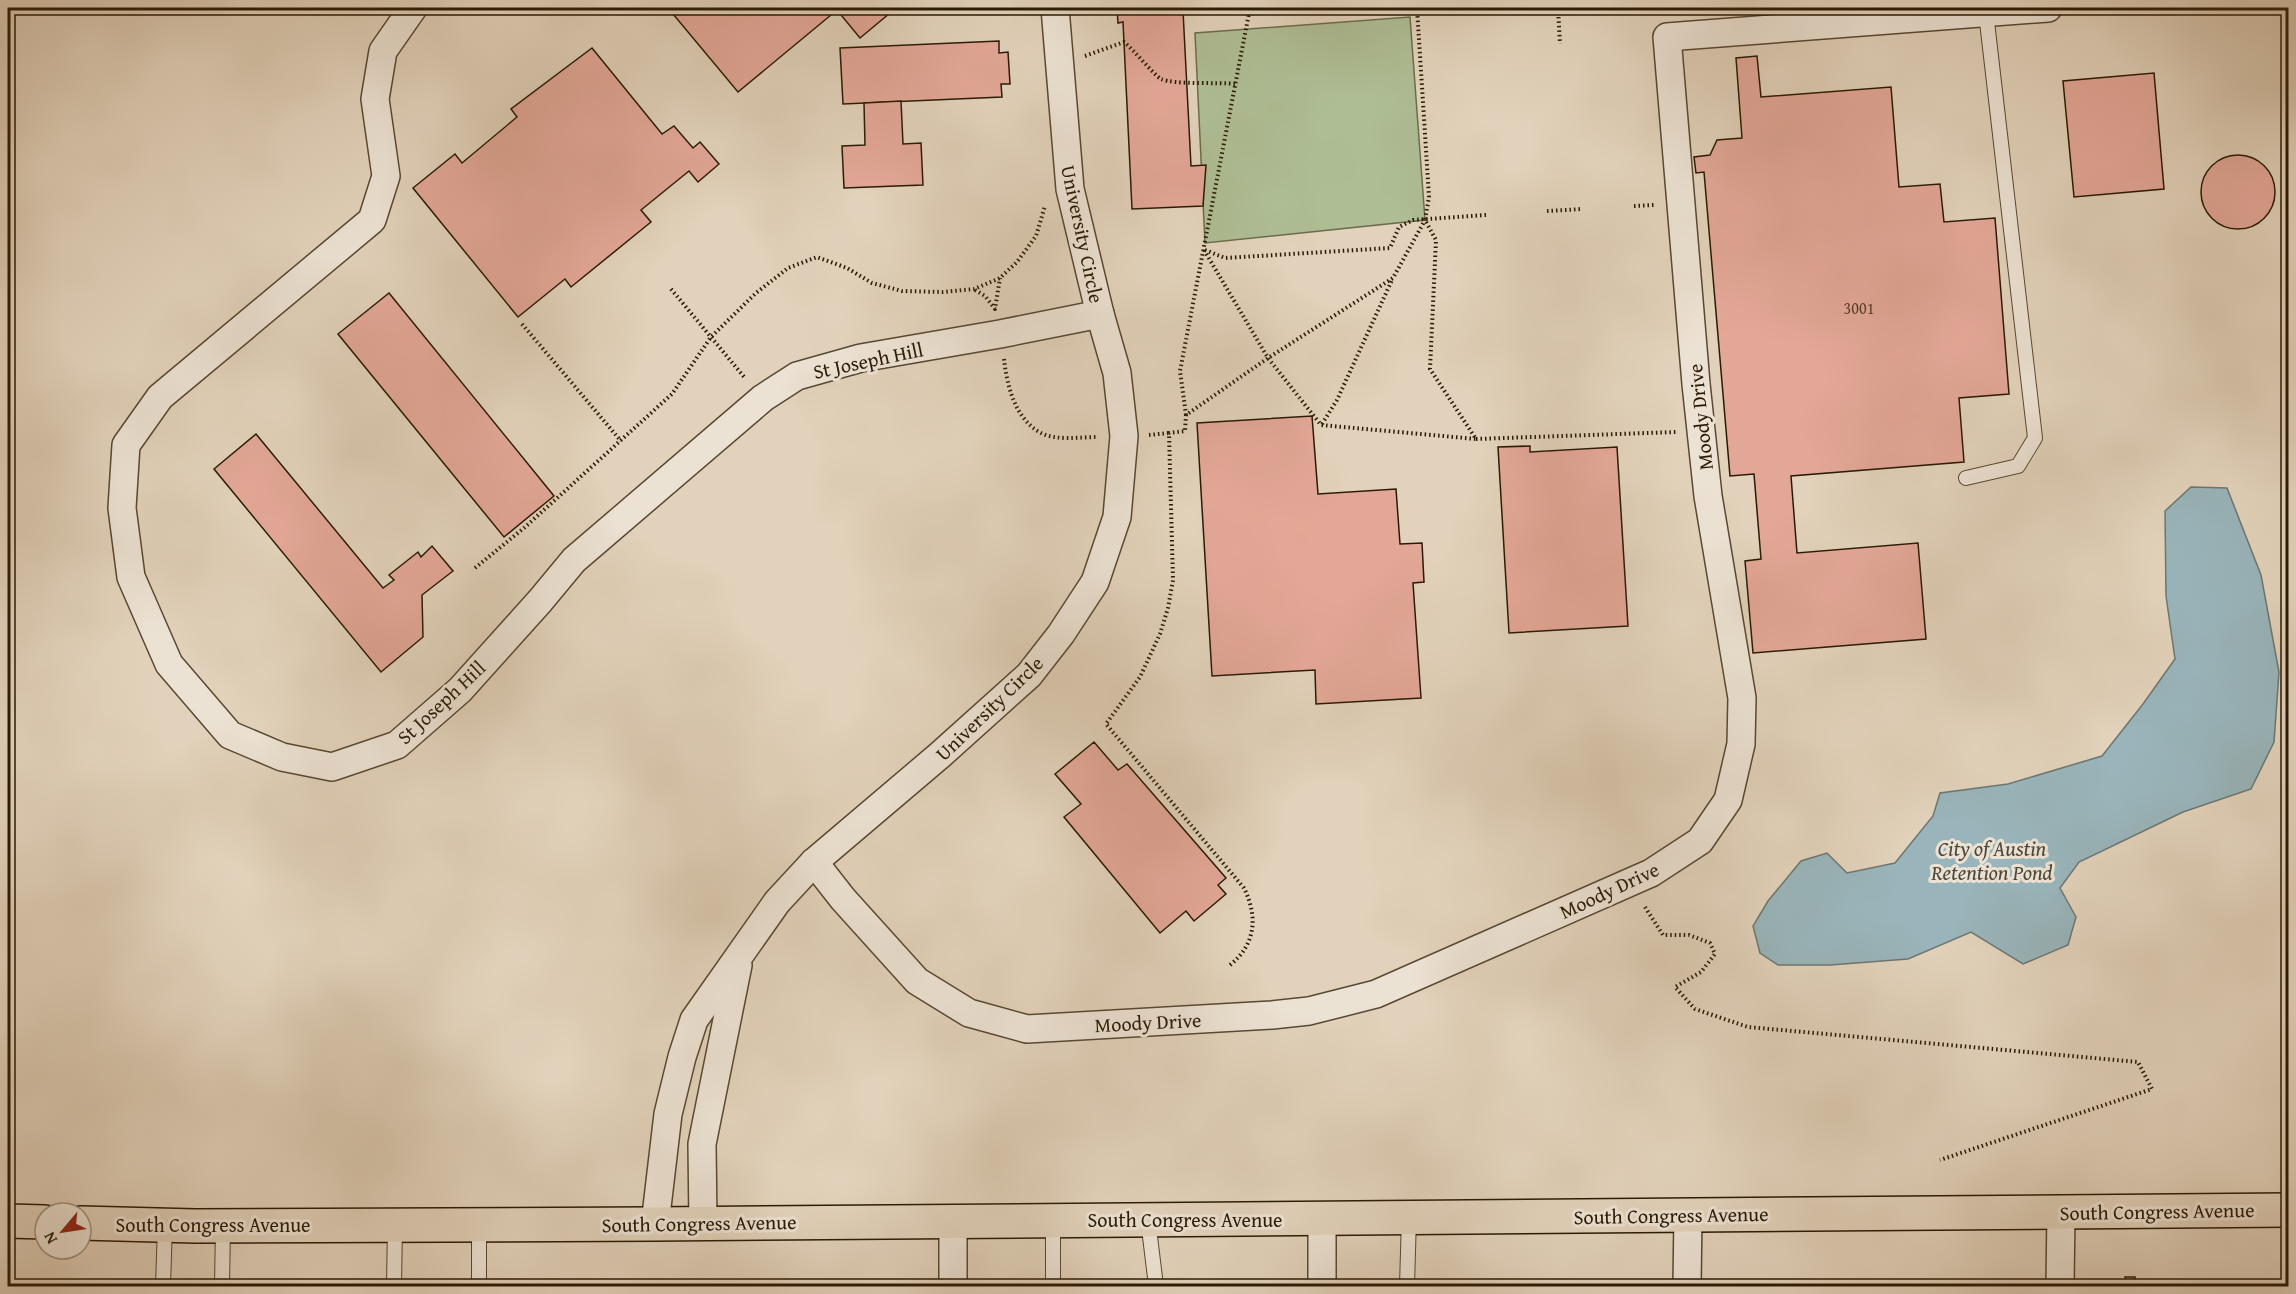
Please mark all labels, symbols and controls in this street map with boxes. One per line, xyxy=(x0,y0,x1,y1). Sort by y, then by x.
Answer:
street label: University Circle xyxy=(1054,162,1112,306)
house number: 3001 xyxy=(1844,296,1874,320)
street label: St Joseph Hill xyxy=(810,334,926,386)
street label: Moody Drive xyxy=(1680,362,1720,472)
street label: University Circle xyxy=(929,649,1049,767)
street label: St Joseph Hill xyxy=(390,653,492,751)
water label: City of Austin Retention Pond xyxy=(1930,833,2053,888)
street label: Moody Drive xyxy=(1555,854,1663,926)
street label: Moody Drive xyxy=(1094,1005,1202,1039)
street label: South Congress Avenue xyxy=(2059,1195,2255,1227)
street label: South Congress Avenue xyxy=(1573,1199,1769,1231)
north arrow xyxy=(33,1201,93,1261)
street label: South Congress Avenue xyxy=(1088,1205,1282,1234)
street label: South Congress Avenue xyxy=(601,1207,797,1239)
street label: South Congress Avenue xyxy=(116,1210,310,1239)
text: N xyxy=(37,1228,63,1249)

